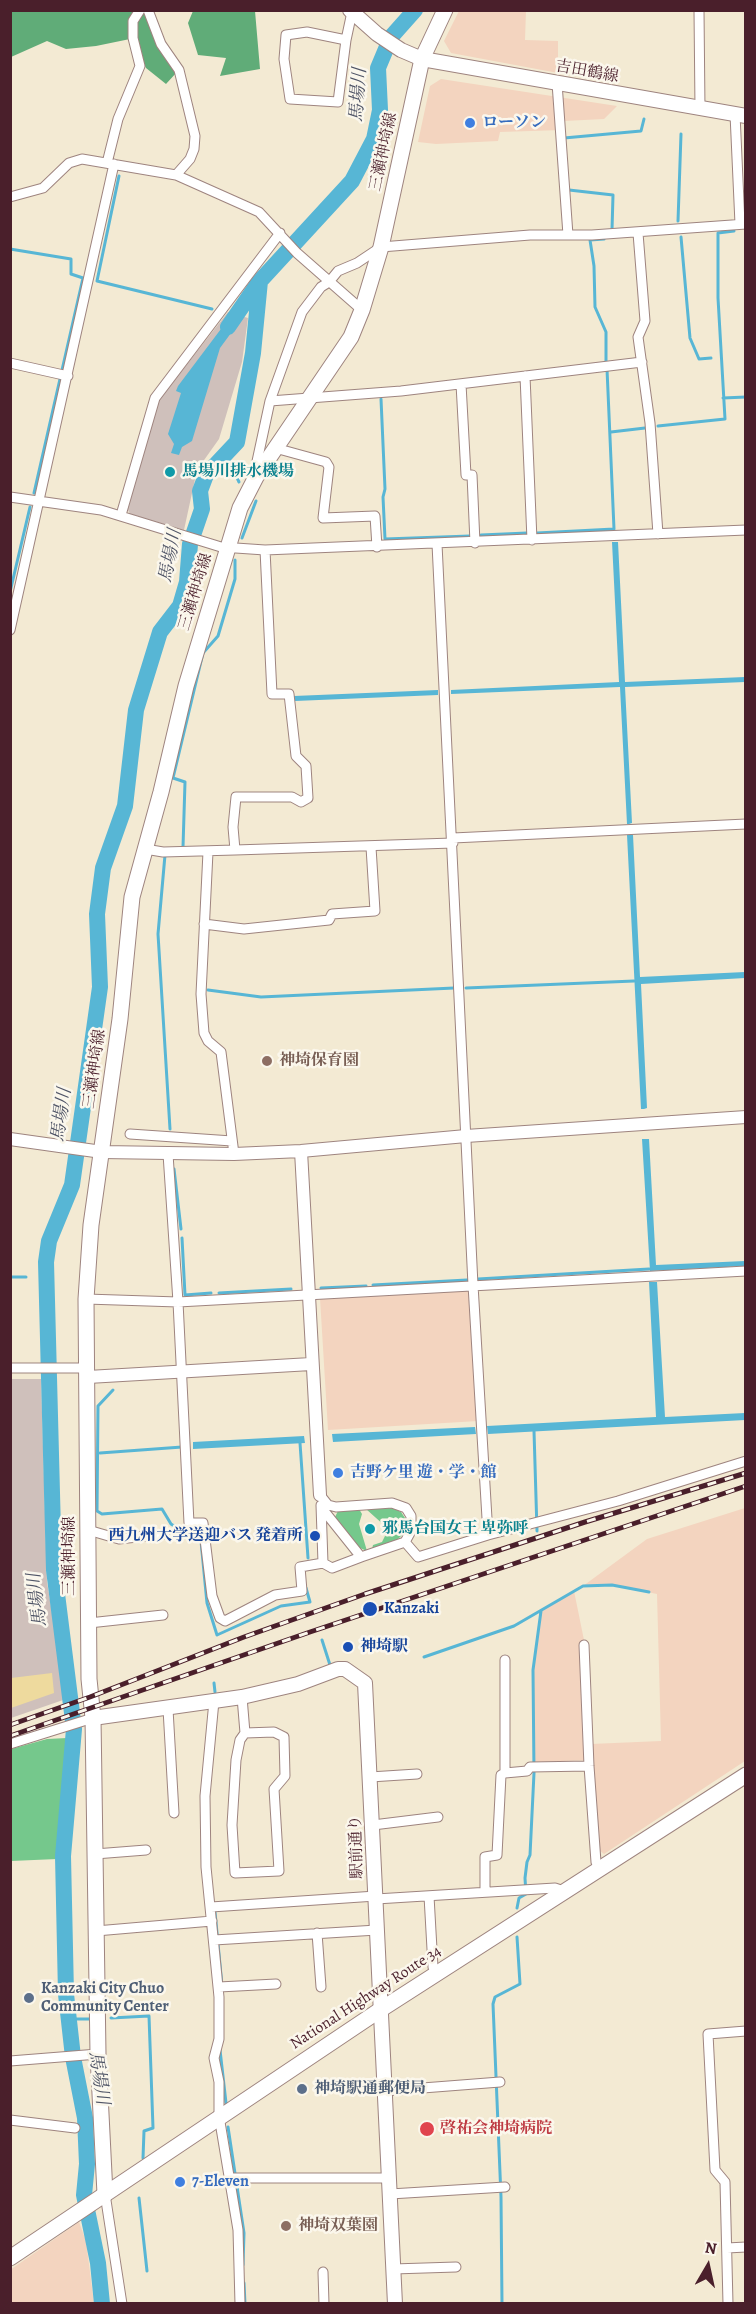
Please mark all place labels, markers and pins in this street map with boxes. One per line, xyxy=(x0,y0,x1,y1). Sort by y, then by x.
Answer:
place label: ローソン xyxy=(482,113,546,133)
marker: ローソン xyxy=(463,116,477,130)
place label: 馬場川排水機場 xyxy=(182,462,294,482)
marker: 馬場川排水機場 xyxy=(163,465,177,479)
place label: 神埼保育園 xyxy=(279,1051,359,1071)
marker: 神埼保育園 xyxy=(260,1054,274,1068)
place label: 吉野ケ里 遊・学・館 xyxy=(350,1463,497,1483)
marker: 吉野ケ里 遊・学・館 xyxy=(331,1466,345,1480)
place label: 邪馬台国女王 卑弥呼 xyxy=(382,1519,529,1539)
marker: 邪馬台国女王 卑弥呼 xyxy=(363,1522,377,1536)
place label: 西九州大学送迎バス 発着所 xyxy=(108,1526,303,1546)
marker: 西九州大学送迎バス 発着所 xyxy=(308,1529,322,1543)
place label: Kanzaki xyxy=(384,1599,439,1619)
marker: Kanzaki xyxy=(361,1600,379,1618)
place label: 神埼駅 xyxy=(360,1637,408,1657)
marker: 神埼駅 xyxy=(341,1640,355,1654)
place label: Kanzaki City Chuo Community Center xyxy=(41,1979,169,2017)
marker: Kanzaki City Chuo Community Center xyxy=(22,1991,36,2005)
place label: 神埼駅通郵便局 xyxy=(314,2079,426,2099)
marker: 神埼駅通郵便局 xyxy=(295,2082,309,2096)
place label: 啓祐会神埼病院 xyxy=(440,2119,552,2139)
marker: 啓祐会神埼病院 xyxy=(418,2120,436,2138)
place label: 7-Eleven xyxy=(192,2172,249,2192)
marker: 7-Eleven xyxy=(173,2175,187,2189)
place label: 神埼双葉園 xyxy=(298,2216,378,2236)
marker: 神埼双葉園 xyxy=(279,2219,293,2233)

